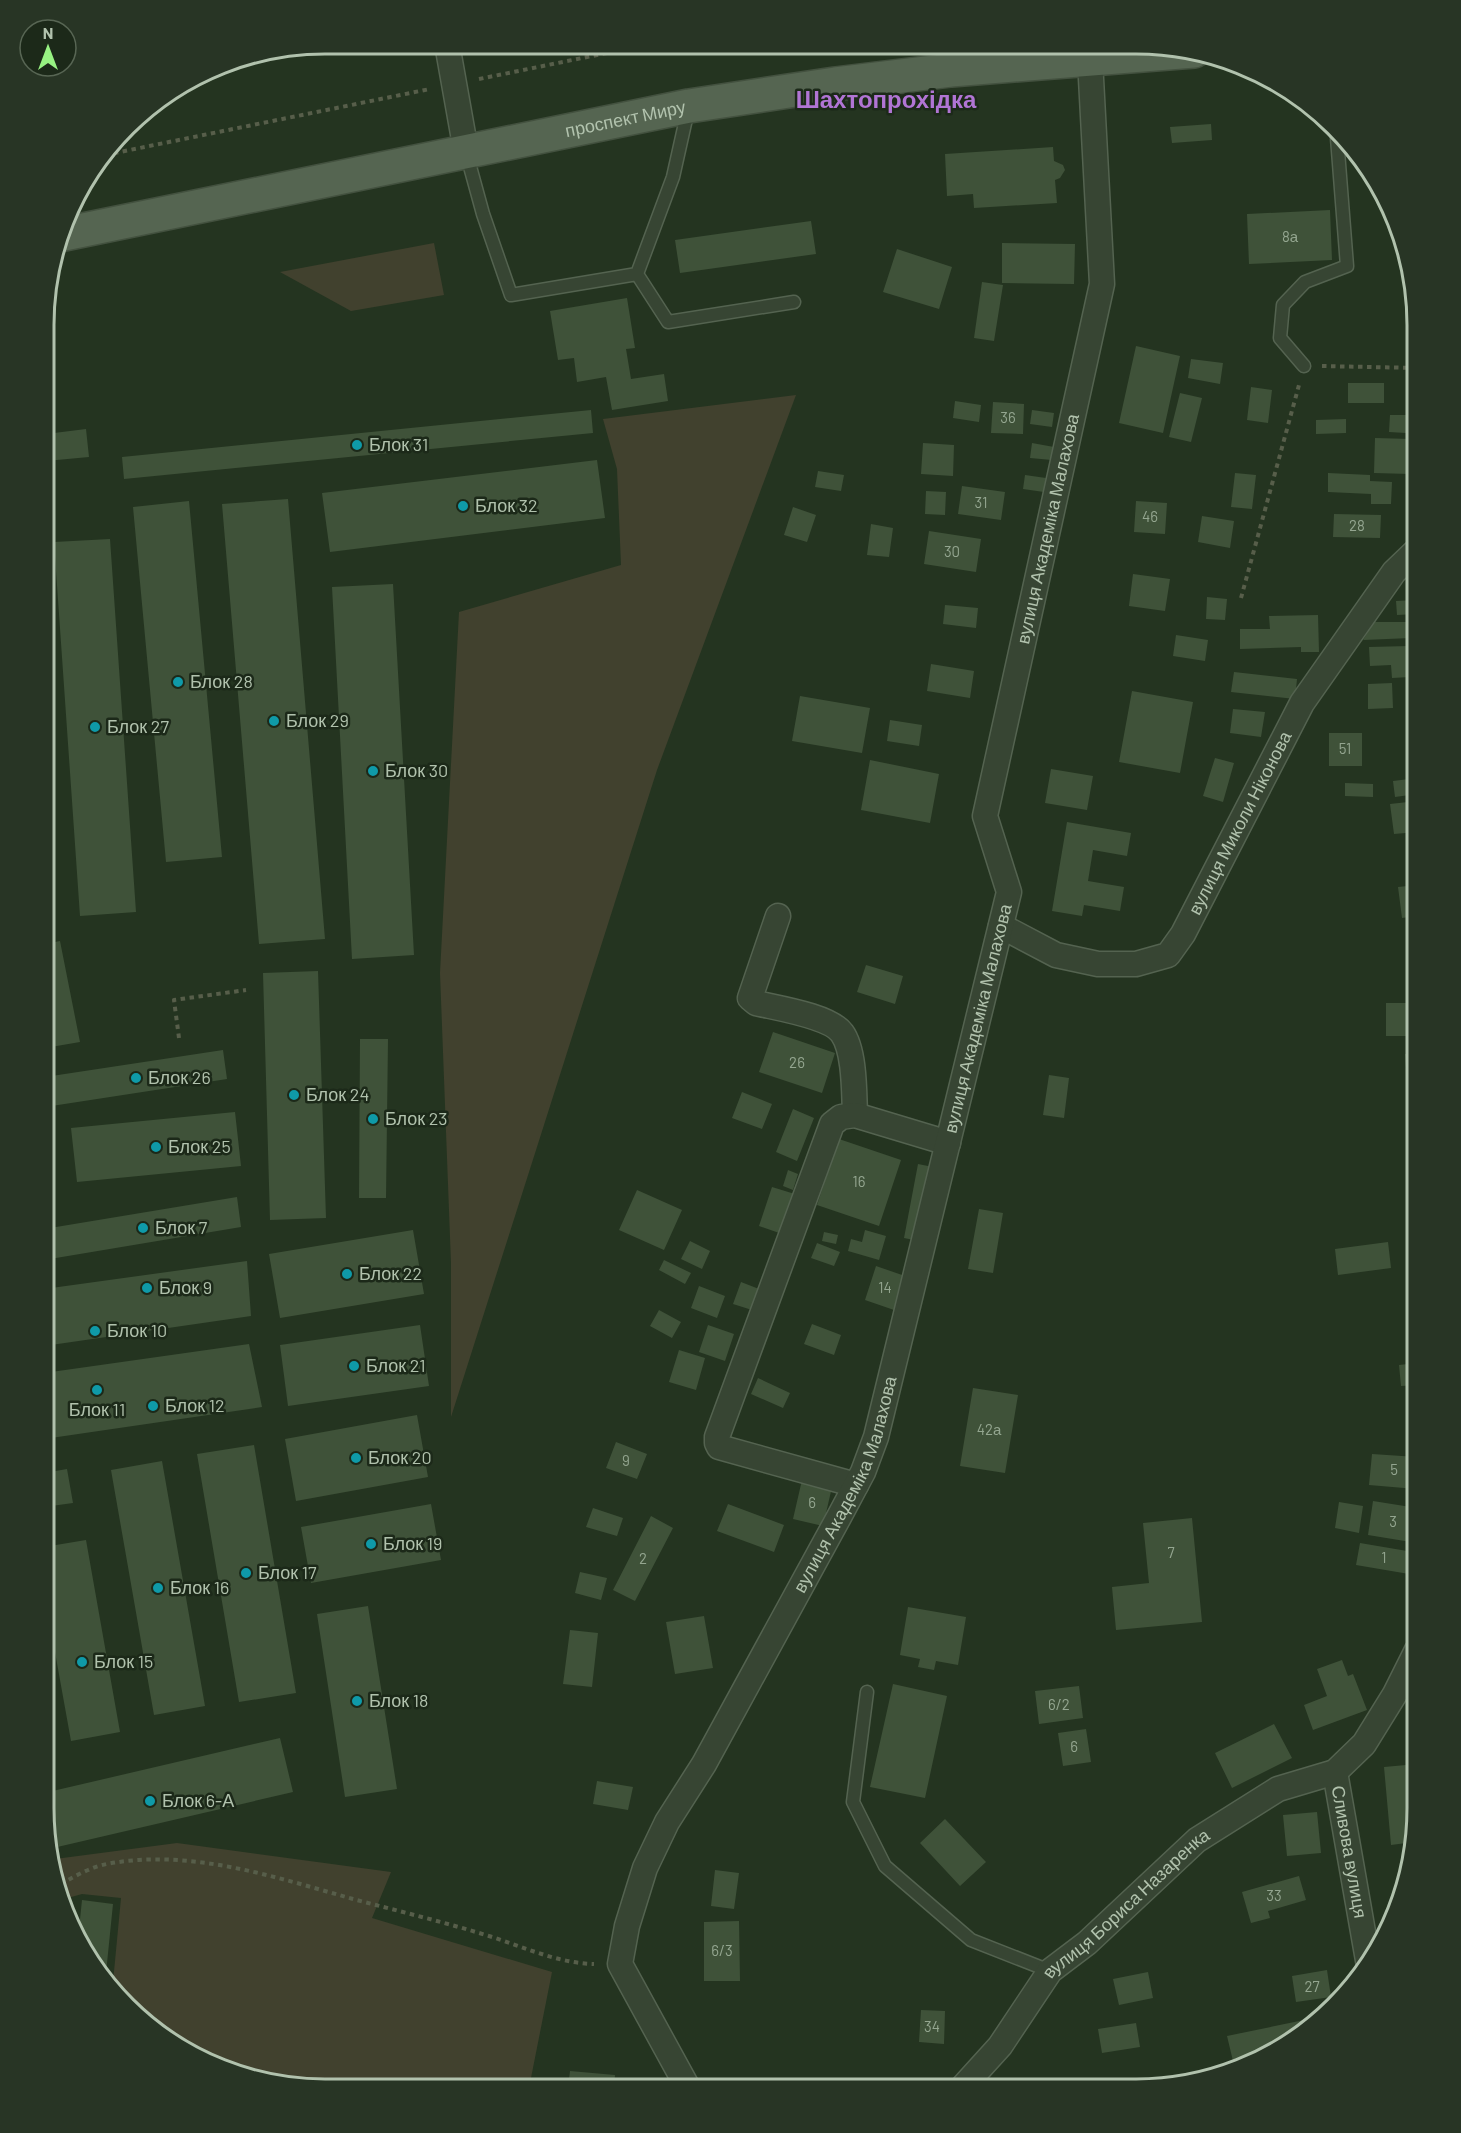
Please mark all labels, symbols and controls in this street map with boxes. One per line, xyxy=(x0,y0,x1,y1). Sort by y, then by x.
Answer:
north arrow xyxy=(18,18,78,78)
text: N xyxy=(43,23,53,42)
district label: Шахтопрохідка xyxy=(796,84,977,113)
street label: проспект Миру xyxy=(563,95,687,141)
house number: 8а xyxy=(1282,227,1299,245)
house number: 36 xyxy=(1000,408,1016,426)
street label: вулиця Академіка Малахова xyxy=(1011,411,1083,646)
place label: Блок 31 xyxy=(369,433,428,455)
marker: Блок 31 xyxy=(350,438,364,452)
house number: 31 xyxy=(975,493,987,511)
place label: Блок 32 xyxy=(475,494,538,516)
marker: Блок 32 xyxy=(456,499,470,513)
house number: 46 xyxy=(1142,507,1158,525)
house number: 28 xyxy=(1349,516,1365,534)
house number: 30 xyxy=(944,542,960,560)
place label: Блок 28 xyxy=(190,670,253,692)
marker: Блок 28 xyxy=(171,675,185,689)
place label: Блок 29 xyxy=(286,709,349,731)
marker: Блок 29 xyxy=(267,714,281,728)
place label: Блок 27 xyxy=(107,715,169,737)
marker: Блок 27 xyxy=(88,720,102,734)
street label: вулиця Миколи Ніконова xyxy=(1183,726,1296,918)
house number: 51 xyxy=(1339,739,1351,757)
place label: Блок 30 xyxy=(385,759,448,781)
marker: Блок 30 xyxy=(366,764,380,778)
street label: вулиця Академіка Малахова xyxy=(939,901,1016,1135)
house number: 26 xyxy=(789,1053,805,1071)
place label: Блок 26 xyxy=(148,1066,211,1088)
marker: Блок 26 xyxy=(129,1071,143,1085)
place label: Блок 24 xyxy=(306,1083,369,1105)
marker: Блок 24 xyxy=(287,1088,301,1102)
place label: Блок 23 xyxy=(385,1107,448,1129)
marker: Блок 23 xyxy=(366,1112,380,1126)
place label: Блок 25 xyxy=(168,1135,231,1157)
marker: Блок 25 xyxy=(149,1140,163,1154)
house number: 16 xyxy=(853,1172,865,1190)
place label: Блок 7 xyxy=(155,1216,208,1238)
marker: Блок 7 xyxy=(136,1221,150,1235)
place label: Блок 22 xyxy=(359,1262,422,1284)
marker: Блок 22 xyxy=(340,1267,354,1281)
place label: Блок 9 xyxy=(159,1276,212,1298)
house number: 14 xyxy=(878,1278,892,1296)
marker: Блок 9 xyxy=(140,1281,154,1295)
place label: Блок 10 xyxy=(107,1319,167,1341)
marker: Блок 10 xyxy=(88,1324,102,1338)
place label: Блок 21 xyxy=(366,1354,426,1376)
marker: Блок 21 xyxy=(347,1359,361,1373)
street label: вулиця Академіка Малахова xyxy=(788,1373,901,1596)
marker: Блок 11 xyxy=(90,1383,104,1397)
place label: Блок 12 xyxy=(165,1394,225,1416)
place label: Блок 11 xyxy=(69,1398,125,1420)
marker: Блок 12 xyxy=(146,1399,160,1413)
house number: 42а xyxy=(977,1420,1002,1438)
place label: Блок 20 xyxy=(368,1446,432,1468)
marker: Блок 20 xyxy=(349,1451,363,1465)
house number: 9 xyxy=(622,1451,630,1469)
house number: 5 xyxy=(1390,1460,1398,1478)
house number: 6 xyxy=(808,1493,816,1511)
house number: 3 xyxy=(1389,1512,1397,1530)
place label: Блок 19 xyxy=(383,1532,442,1554)
marker: Блок 19 xyxy=(364,1537,378,1551)
house number: 7 xyxy=(1167,1543,1175,1561)
house number: 1 xyxy=(1381,1548,1387,1566)
house number: 2 xyxy=(639,1549,647,1567)
place label: Блок 17 xyxy=(258,1561,317,1583)
marker: Блок 17 xyxy=(239,1566,253,1580)
place label: Блок 16 xyxy=(170,1576,229,1598)
marker: Блок 16 xyxy=(151,1581,165,1595)
place label: Блок 15 xyxy=(94,1650,153,1672)
marker: Блок 15 xyxy=(75,1655,89,1669)
place label: Блок 18 xyxy=(369,1689,428,1711)
marker: Блок 18 xyxy=(350,1694,364,1708)
house number: 6/2 xyxy=(1048,1695,1070,1713)
house number: 6 xyxy=(1070,1737,1078,1755)
street label: Сливова вулиця xyxy=(1328,1784,1372,1920)
place label: Блок 6-А xyxy=(162,1789,234,1811)
marker: Блок 6-А xyxy=(143,1794,157,1808)
street label: вулиця Бориса Назаренка xyxy=(1037,1823,1214,1982)
house number: 33 xyxy=(1266,1886,1282,1904)
house number: 6/3 xyxy=(711,1941,733,1959)
house number: 27 xyxy=(1304,1977,1320,1995)
house number: 34 xyxy=(924,2017,940,2035)

